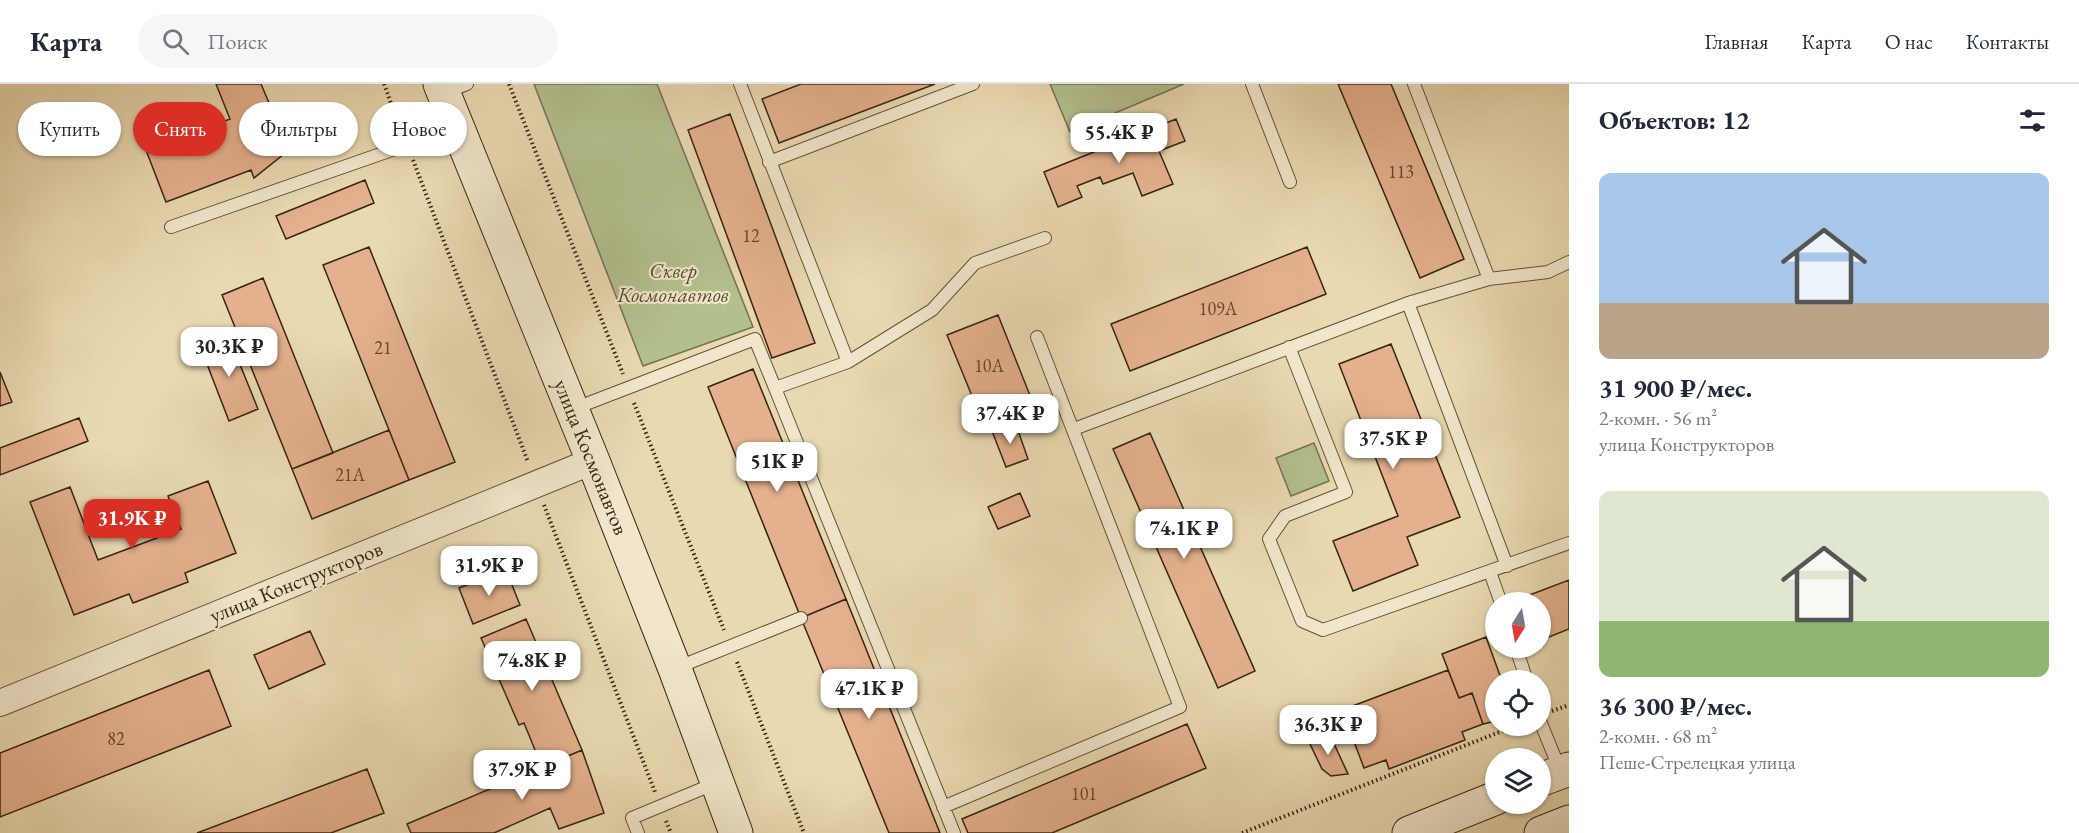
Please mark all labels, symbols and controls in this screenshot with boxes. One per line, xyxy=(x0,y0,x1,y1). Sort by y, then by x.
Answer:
search box xyxy=(138,14,558,68)
text: Карта xyxy=(30,23,102,59)
icon: search xyxy=(159,25,192,58)
text: Поиск xyxy=(207,27,267,56)
text: Главная xyxy=(1704,28,1768,55)
text: Карта xyxy=(1801,28,1852,55)
text: О нас xyxy=(1885,28,1933,55)
text: Контакты xyxy=(1966,28,2049,55)
chip: Купить xyxy=(18,102,121,156)
chip: Снять xyxy=(133,102,227,156)
chip: Фильтры xyxy=(239,102,358,156)
chip: Новое xyxy=(370,102,467,156)
text: Объектов: 12 xyxy=(1599,103,1750,137)
icon: filters xyxy=(2016,104,2049,137)
pin: 55.4K ₽ xyxy=(1064,113,1174,164)
text: 55.4K ₽ xyxy=(1085,119,1153,145)
house number: 113 xyxy=(1388,160,1414,183)
icon: home xyxy=(1770,212,1878,320)
house number: 12 xyxy=(742,224,760,247)
park label: Сквер Космонавтов xyxy=(616,257,729,308)
house number: 109А xyxy=(1199,297,1238,320)
pin: 30.3K ₽ xyxy=(174,327,284,378)
text: 30.3K ₽ xyxy=(195,333,263,359)
house number: 21 xyxy=(374,336,392,359)
house number: 10А xyxy=(974,354,1004,377)
text: 31 900 ₽/мес. xyxy=(1599,371,1752,405)
street label: улица Космонавтов xyxy=(548,375,635,539)
pin: 37.4K ₽ xyxy=(955,394,1065,445)
text: 37.4K ₽ xyxy=(976,400,1044,426)
text: 2-комн. · 56 m² xyxy=(1599,405,1717,431)
pin: 37.5K ₽ xyxy=(1338,419,1448,470)
text: 37.5K ₽ xyxy=(1359,425,1427,451)
text: улица Конструкторов xyxy=(1599,431,1774,457)
pin: 51K ₽ xyxy=(735,442,819,493)
text: 51K ₽ xyxy=(750,448,804,474)
house number: 21А xyxy=(335,463,365,486)
pin: 31.9K ₽ xyxy=(77,499,187,550)
text: 31.9K ₽ xyxy=(98,505,166,531)
pin: 74.1K ₽ xyxy=(1129,509,1239,560)
text: 74.1K ₽ xyxy=(1150,515,1218,541)
icon: home xyxy=(1770,530,1878,638)
street label: улица Конструкторов xyxy=(205,535,386,629)
pin: 31.9K ₽ xyxy=(434,546,544,597)
text: 31.9K ₽ xyxy=(455,552,523,578)
north arrow xyxy=(1485,592,1551,658)
map controls xyxy=(1485,592,1551,814)
pin: 74.8K ₽ xyxy=(477,641,587,692)
text: 74.8K ₽ xyxy=(498,647,566,673)
pin: 47.1K ₽ xyxy=(814,669,924,720)
button: locate xyxy=(1485,670,1551,736)
text: 47.1K ₽ xyxy=(835,675,903,701)
text: 36 300 ₽/мес. xyxy=(1599,689,1752,723)
pin: 36.3K ₽ xyxy=(1273,705,1383,756)
text: 36.3K ₽ xyxy=(1294,711,1362,737)
text: 2-комн. · 68 m² xyxy=(1599,723,1717,749)
house number: 82 xyxy=(107,727,125,750)
button: layers xyxy=(1485,748,1551,814)
text: Пеше-Стрелецкая улица xyxy=(1599,749,1796,775)
pin: 37.9K ₽ xyxy=(467,750,577,801)
text: 37.9K ₽ xyxy=(488,756,556,782)
house number: 101 xyxy=(1071,782,1097,805)

